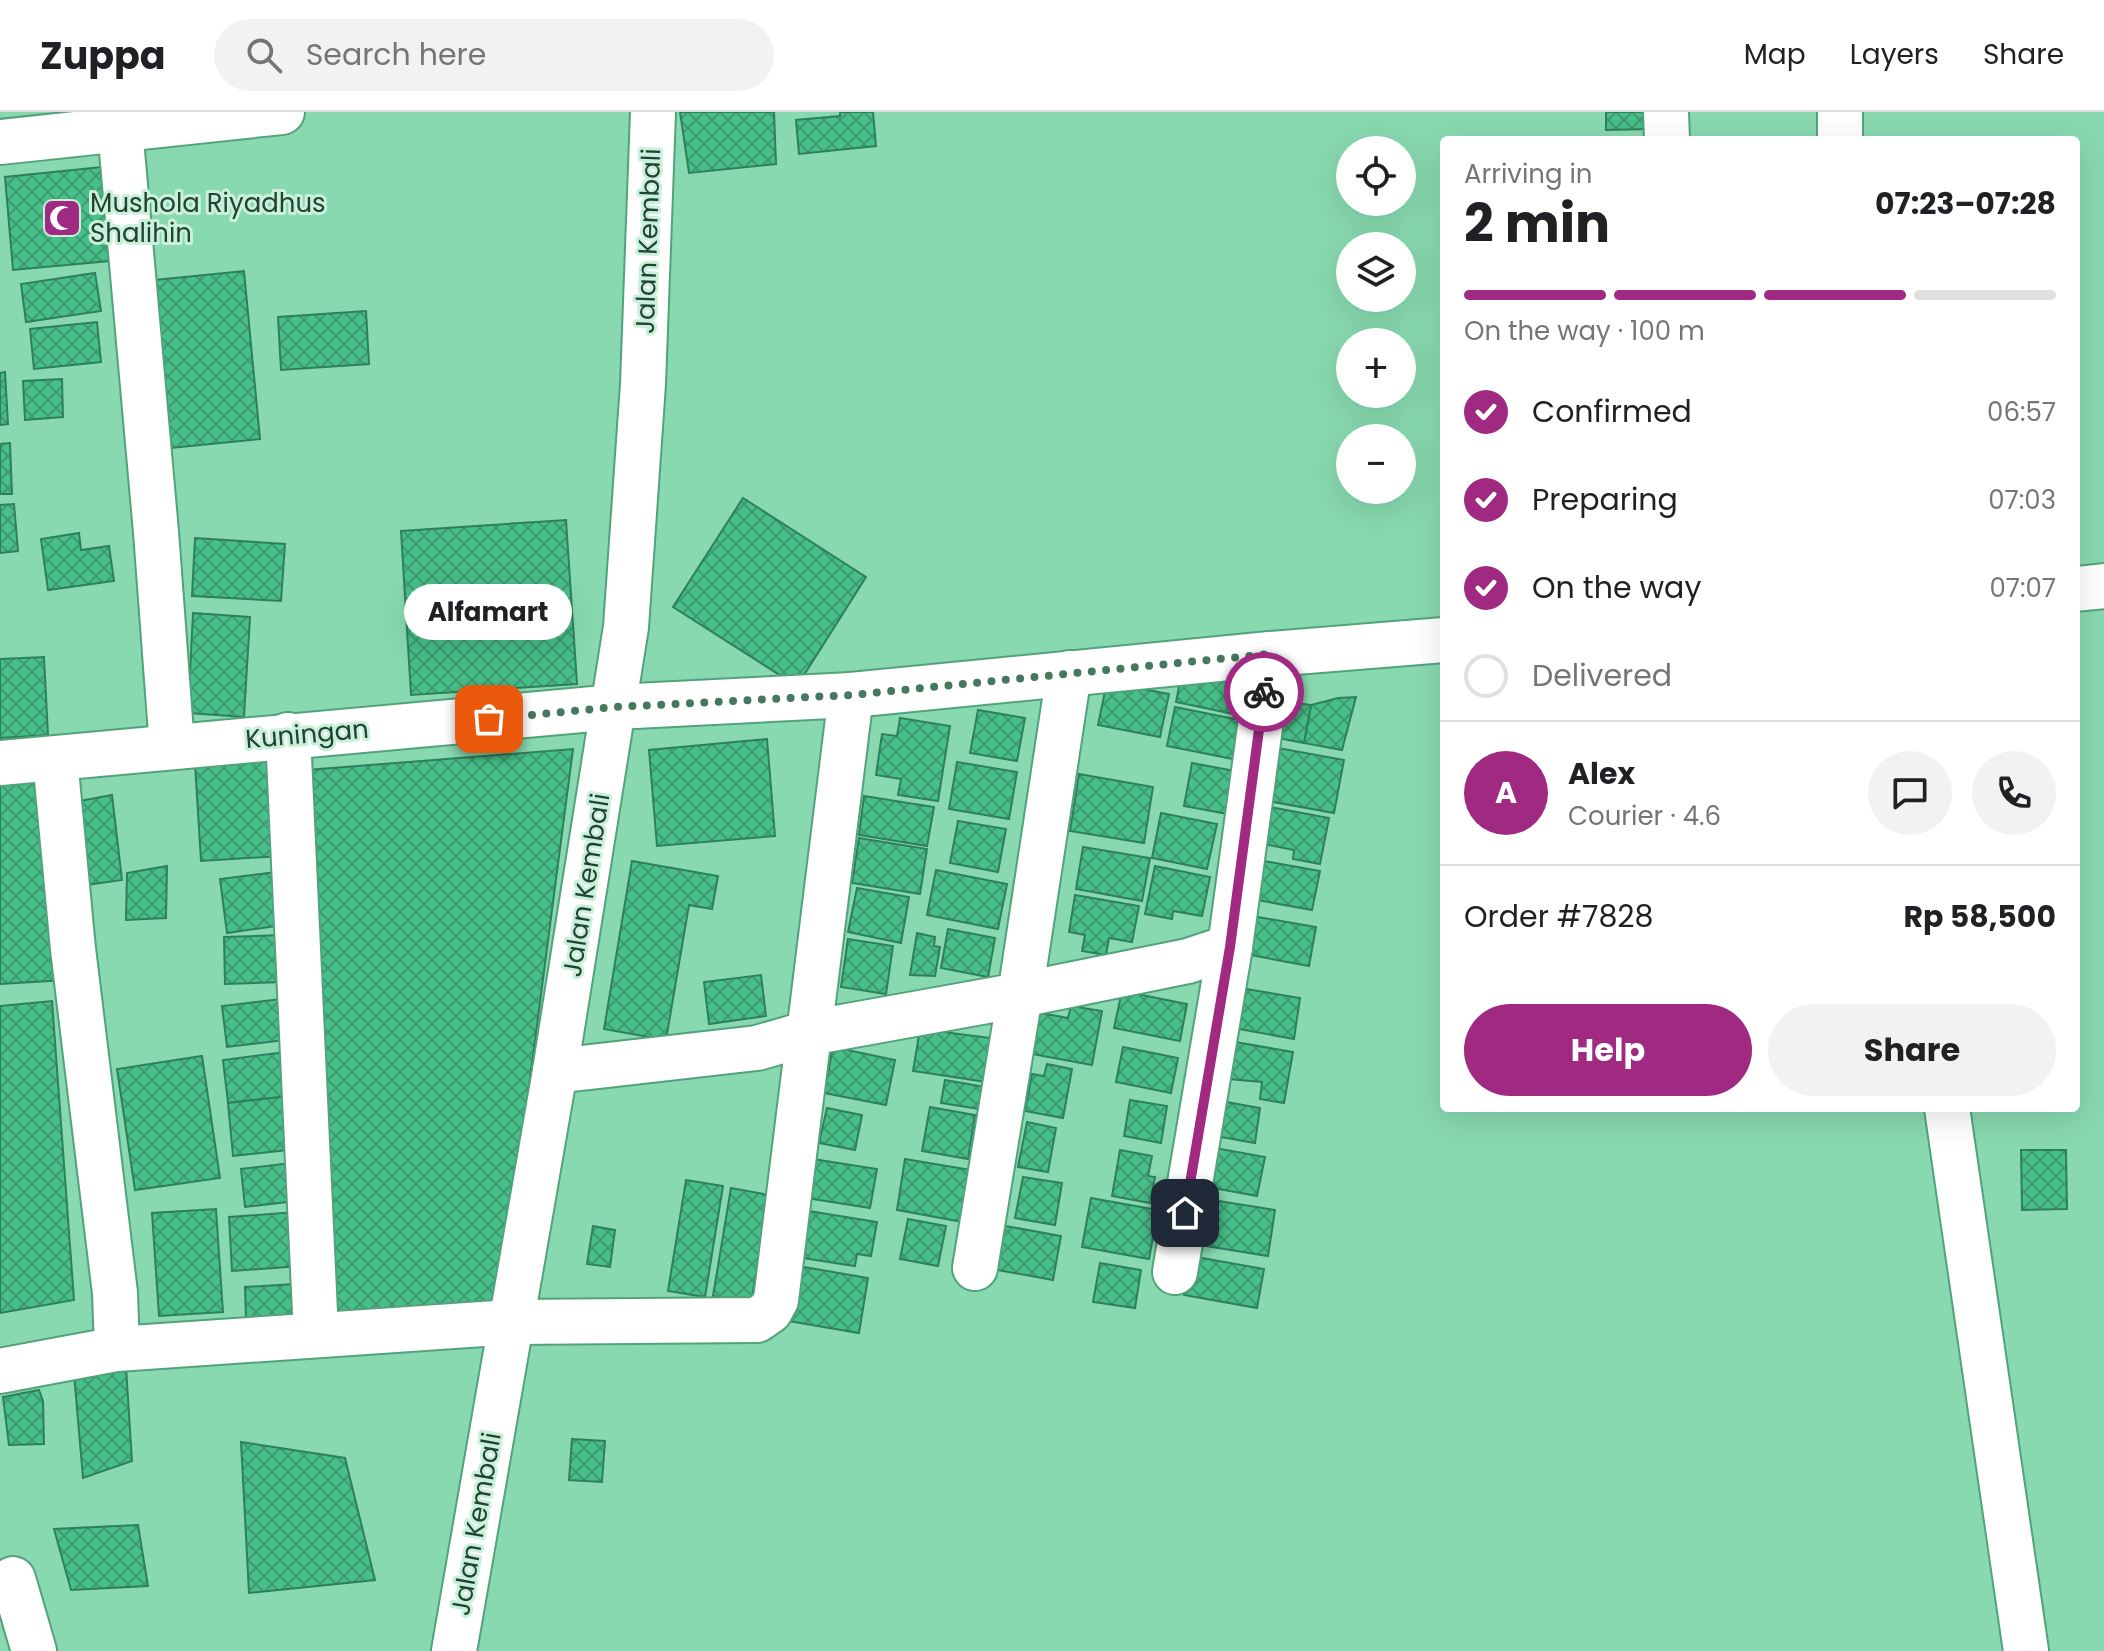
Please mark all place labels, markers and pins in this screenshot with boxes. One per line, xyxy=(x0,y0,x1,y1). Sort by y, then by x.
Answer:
place label: Mushola Riyadhus Shalihin xyxy=(90,185,326,251)
mosque icon: Mushola Riyadhus Shalihin xyxy=(41,197,83,239)
callout: Alfamart xyxy=(405,583,573,639)
pin xyxy=(455,685,523,753)
pin xyxy=(1151,1179,1219,1247)

